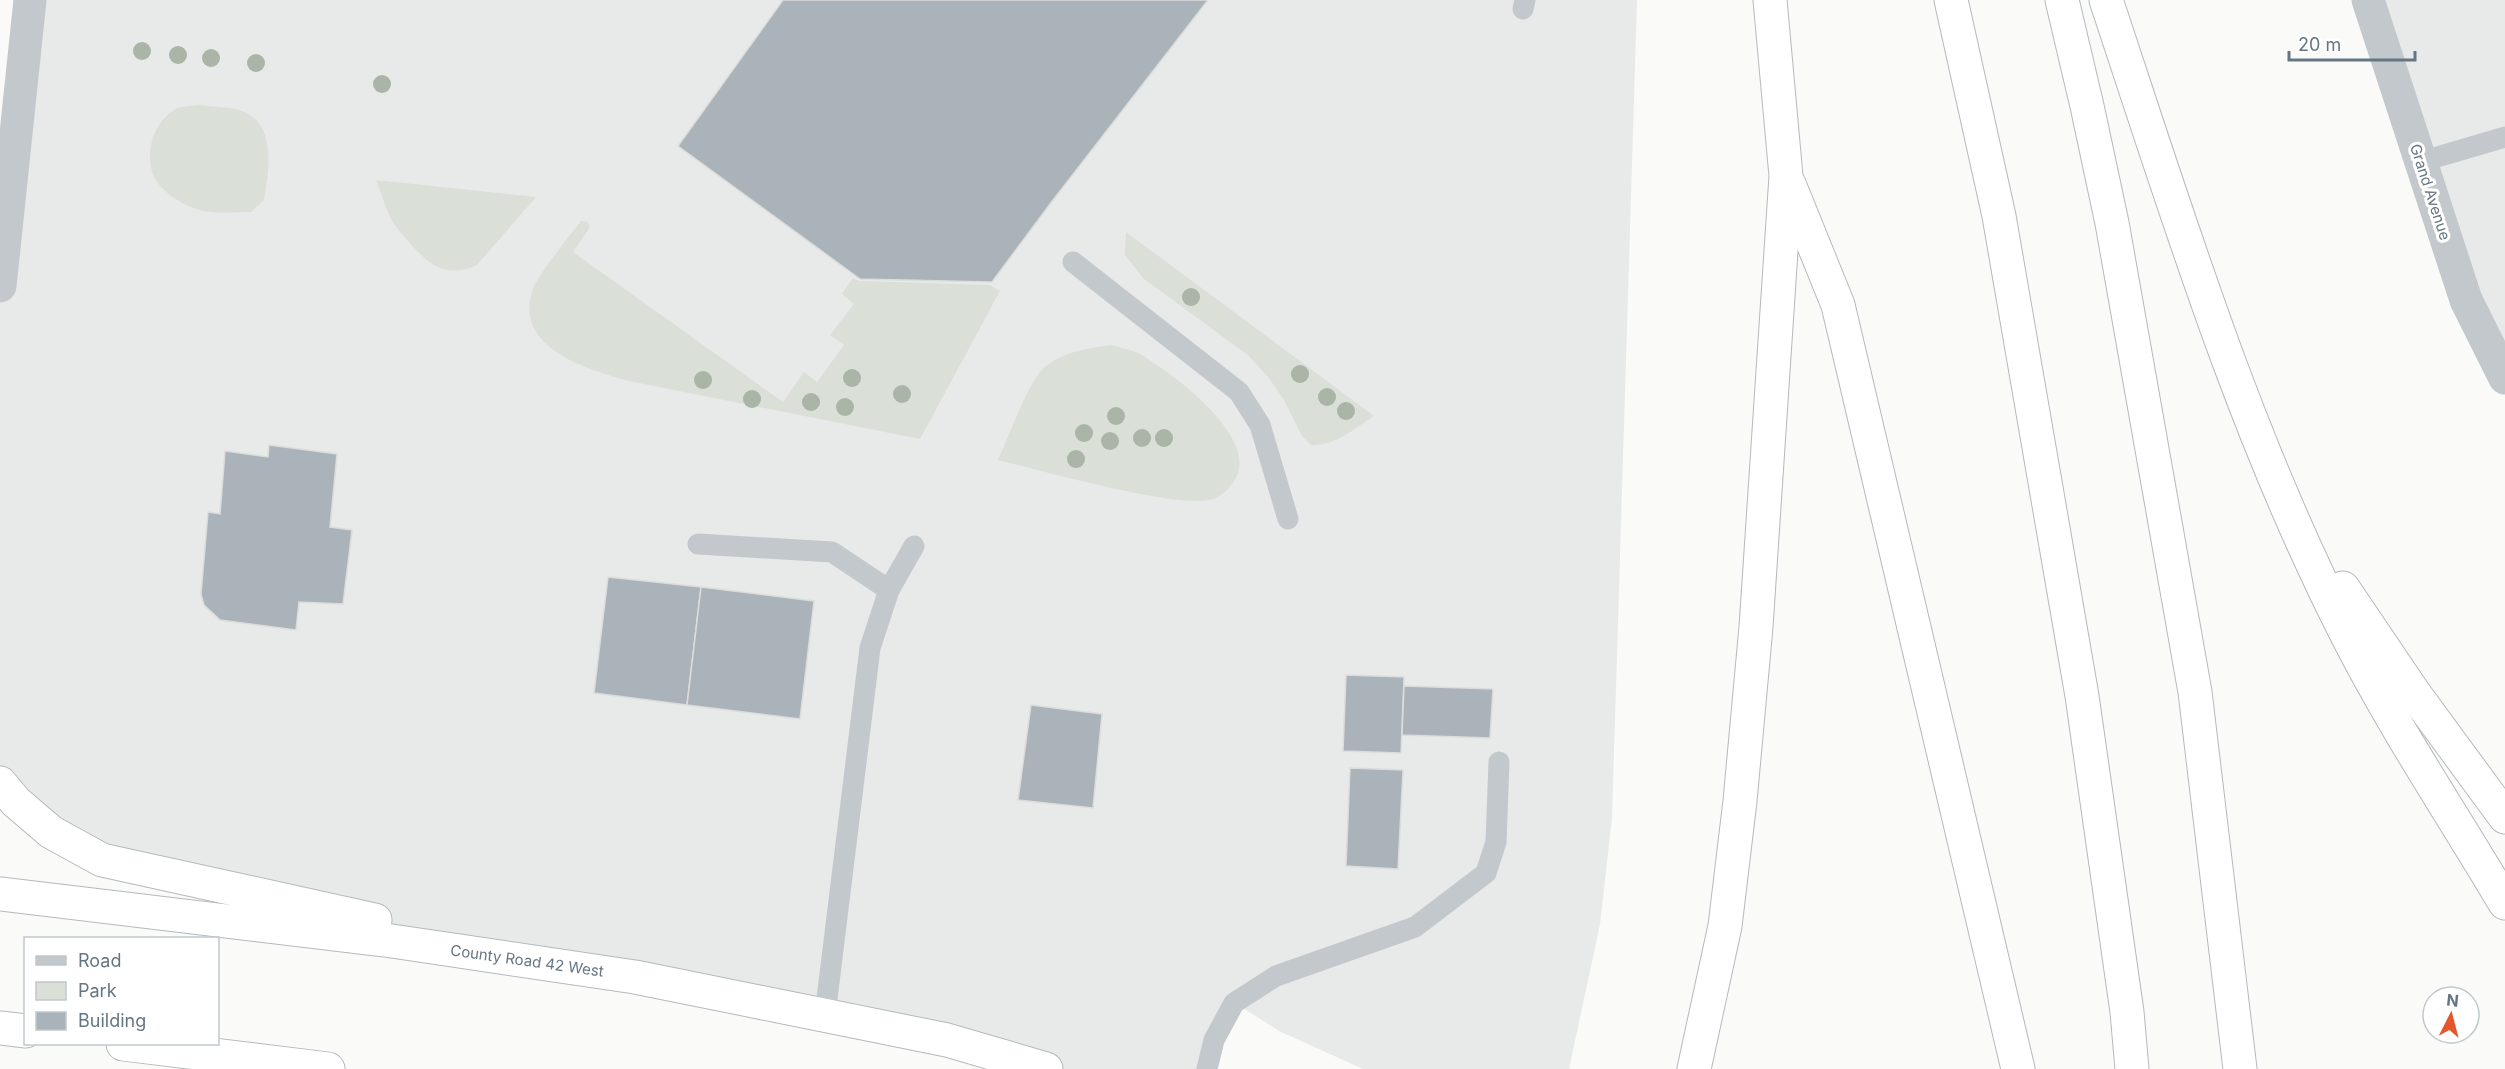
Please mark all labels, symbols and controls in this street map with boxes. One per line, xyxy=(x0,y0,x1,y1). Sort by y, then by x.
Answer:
scale bar xyxy=(2289,24,2415,62)
text: 20 m xyxy=(2298,34,2341,55)
street label: Grand Avenue xyxy=(2406,141,2455,242)
legend xyxy=(24,937,219,1045)
street label: County Road 42 West xyxy=(449,940,605,981)
text: Road xyxy=(78,950,121,971)
text: Park xyxy=(78,980,117,1001)
north arrow xyxy=(2421,985,2481,1045)
text: N xyxy=(2445,989,2460,1011)
text: Building xyxy=(78,1010,146,1031)

